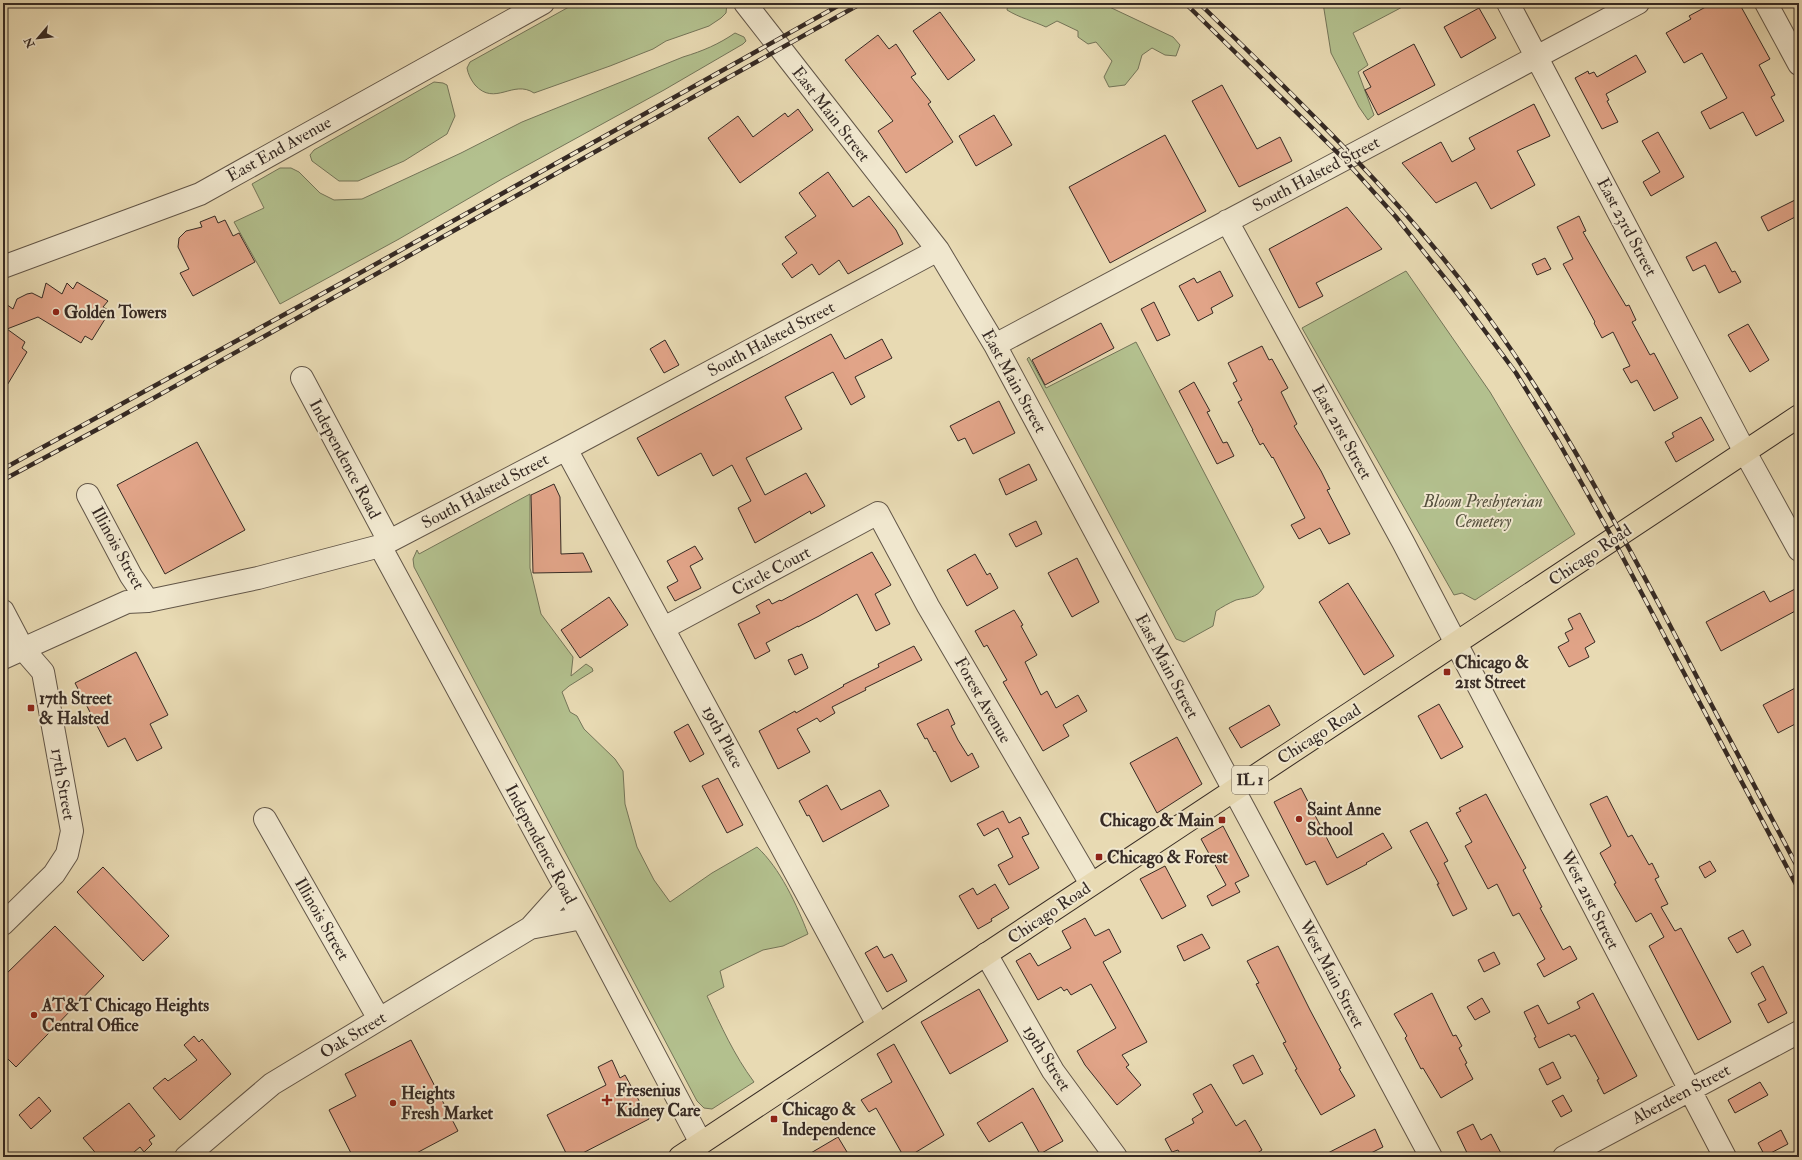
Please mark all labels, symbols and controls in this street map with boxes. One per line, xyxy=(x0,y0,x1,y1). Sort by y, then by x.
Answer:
north arrow xyxy=(18,18,58,58)
text: N xyxy=(21,34,38,51)
street label: East Main Street xyxy=(787,62,875,166)
street label: East End Avenue xyxy=(223,112,335,186)
street label: South Halsted Street xyxy=(1249,131,1384,216)
street label: East 23rd Street xyxy=(1592,174,1662,280)
street label: South Halsted Street xyxy=(704,296,839,381)
place label: Golden Towers xyxy=(64,302,167,323)
marker: Golden Towers xyxy=(51,307,61,317)
street label: East Main Street xyxy=(977,325,1051,437)
street label: East 21st Street xyxy=(1307,381,1377,483)
street label: Independence Road xyxy=(304,395,386,524)
street label: South Halsted Street xyxy=(418,448,553,533)
park label: Bloom Presbyterian Cemetery xyxy=(1422,491,1543,532)
street label: Illinois Street xyxy=(87,503,150,594)
street label: Chicago Road xyxy=(1545,519,1636,590)
street label: Circle Court xyxy=(728,541,814,601)
street label: East Main Street xyxy=(1131,610,1204,722)
place label: Chicago & 21st Street xyxy=(1455,652,1529,693)
street label: Forest Avenue xyxy=(950,653,1016,747)
marker: Chicago & 21st Street xyxy=(1442,667,1452,677)
place label: 17th Street & Halsted xyxy=(39,688,112,729)
street label: Chicago Road xyxy=(1273,699,1365,769)
street label: 19th Place xyxy=(698,702,748,772)
marker: 17th Street & Halsted xyxy=(26,703,36,713)
street label: 17th Street xyxy=(46,746,80,822)
road number: IL 1 xyxy=(1232,766,1268,794)
street label: Independence Road xyxy=(500,780,582,909)
place label: Saint Anne School xyxy=(1307,799,1382,840)
place label: Chicago & Main xyxy=(1100,810,1214,832)
marker: Saint Anne School xyxy=(1294,814,1304,824)
marker: Chicago & Main xyxy=(1217,815,1227,825)
street label: West 21st Street xyxy=(1556,846,1624,953)
place label: Chicago & Forest xyxy=(1107,847,1228,869)
marker: Chicago & Forest xyxy=(1094,852,1104,862)
street label: Illinois Street xyxy=(290,874,354,964)
street label: Chicago Road xyxy=(1004,877,1095,948)
street label: West Main Street xyxy=(1294,916,1369,1032)
place label: AT&T Chicago Heights Central Office xyxy=(41,995,209,1036)
street label: Oak Street xyxy=(316,1007,390,1063)
marker: AT&T Chicago Heights Central Office xyxy=(29,1010,39,1020)
street label: 19th Street xyxy=(1019,1021,1076,1095)
street label: Aberdeen Street xyxy=(1627,1059,1734,1129)
place label: Fresenius Kidney Care xyxy=(616,1080,701,1122)
place label: Heights Fresh Market xyxy=(401,1083,493,1124)
marker: Fresenius Kidney Care xyxy=(601,1094,613,1106)
marker: Heights Fresh Market xyxy=(388,1098,398,1108)
place label: Chicago & Independence xyxy=(782,1099,877,1141)
marker: Chicago & Independence xyxy=(769,1114,779,1124)

